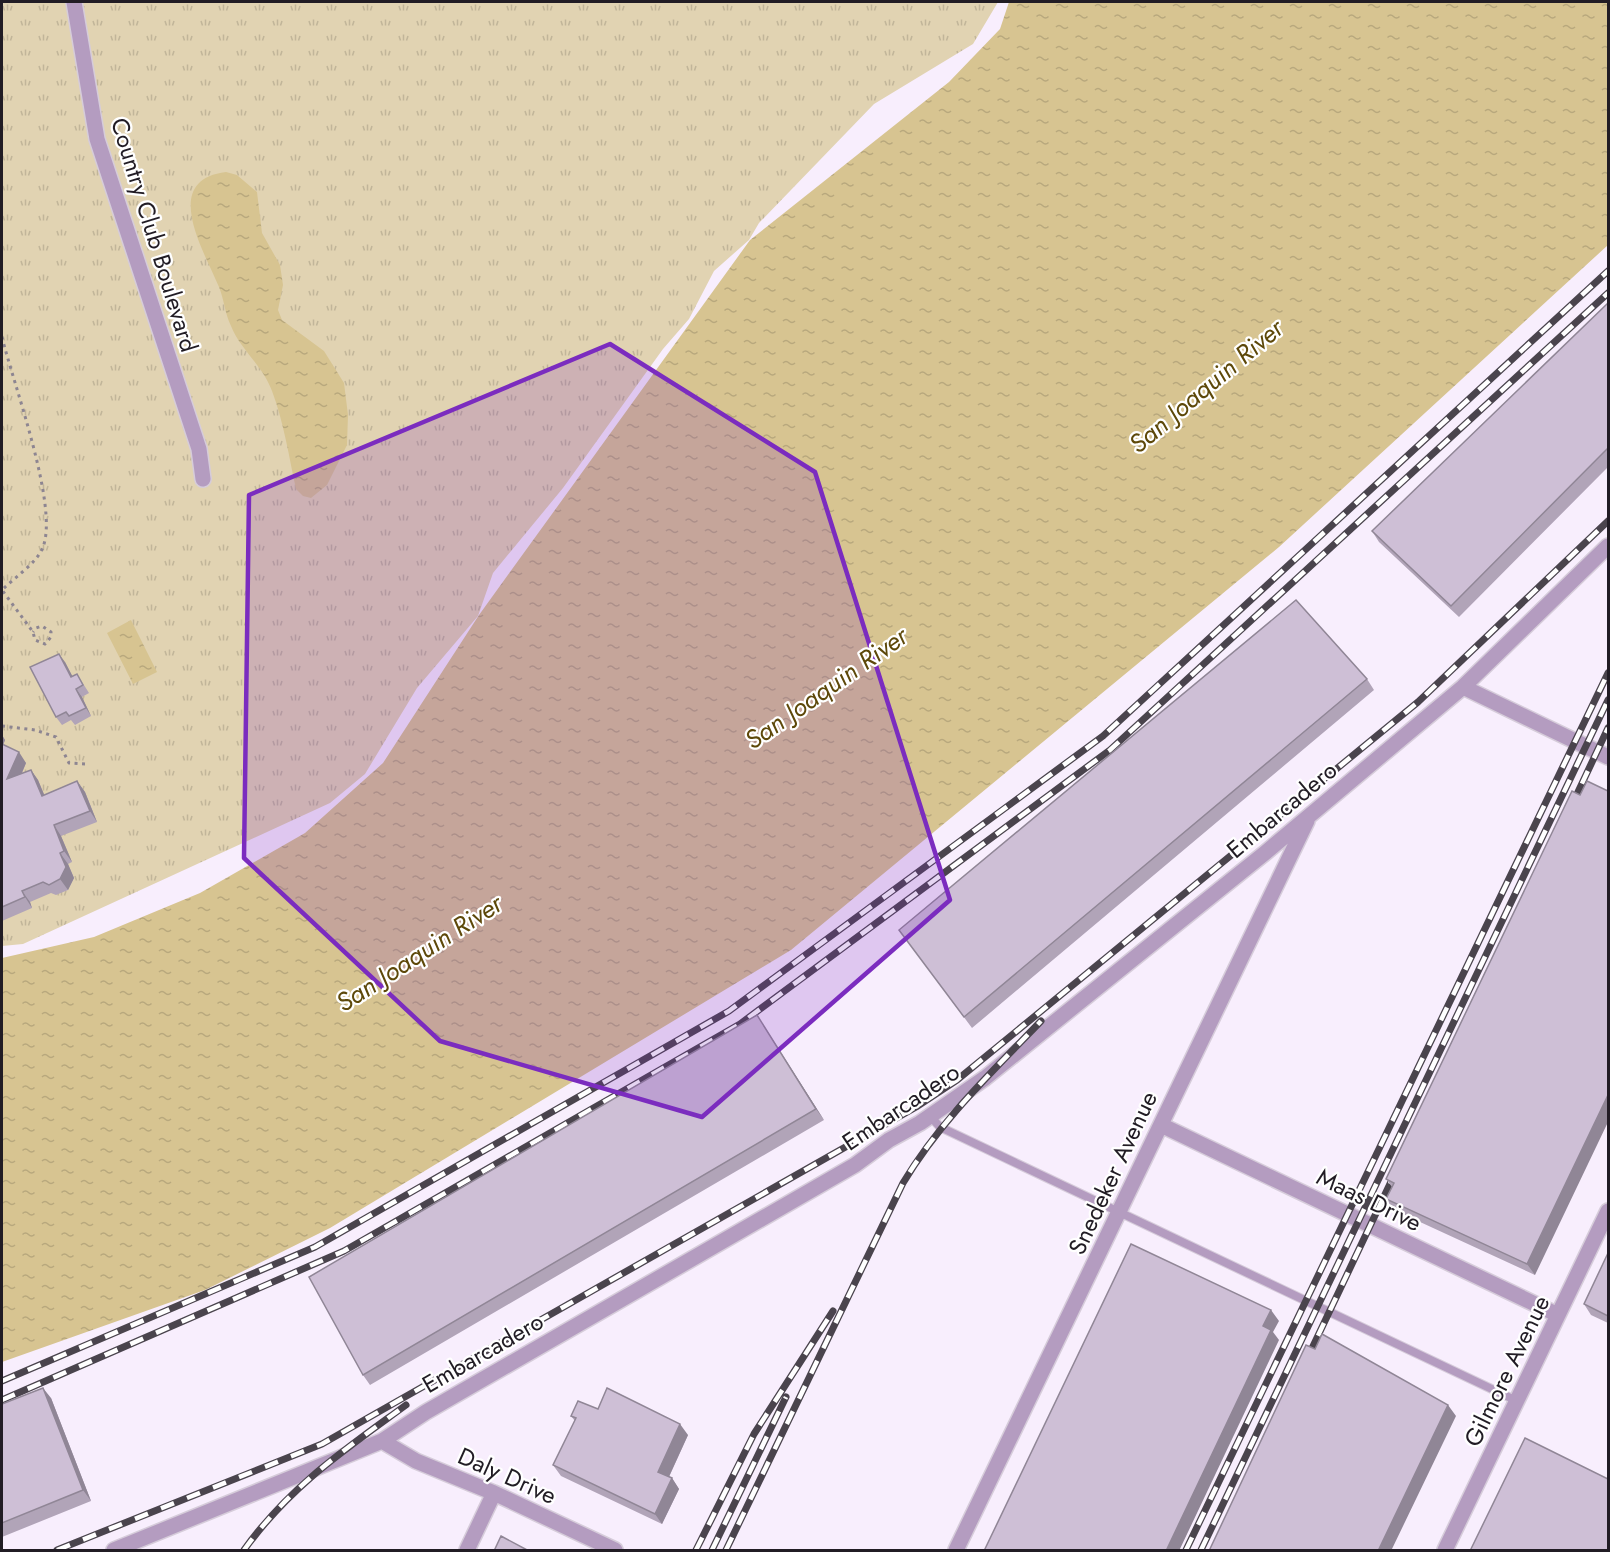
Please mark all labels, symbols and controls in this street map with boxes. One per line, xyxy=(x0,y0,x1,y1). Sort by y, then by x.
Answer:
street label: Country Club Boulevard xyxy=(102,113,207,356)
water label: San Joaquin River xyxy=(1120,309,1293,462)
water label: San Joaquin River xyxy=(737,617,917,759)
street label: Embarcadero xyxy=(1219,753,1345,866)
water label: San Joaquin River xyxy=(328,884,511,1021)
street label: Embarcadero xyxy=(835,1054,966,1159)
street label: Snedeker Avenue xyxy=(1059,1085,1166,1260)
street label: Maas Drive xyxy=(1311,1159,1428,1240)
street label: Gilmore Avenue xyxy=(1455,1289,1558,1452)
street label: Embarcadero xyxy=(416,1304,550,1401)
street label: Daly Drive xyxy=(452,1438,562,1513)

